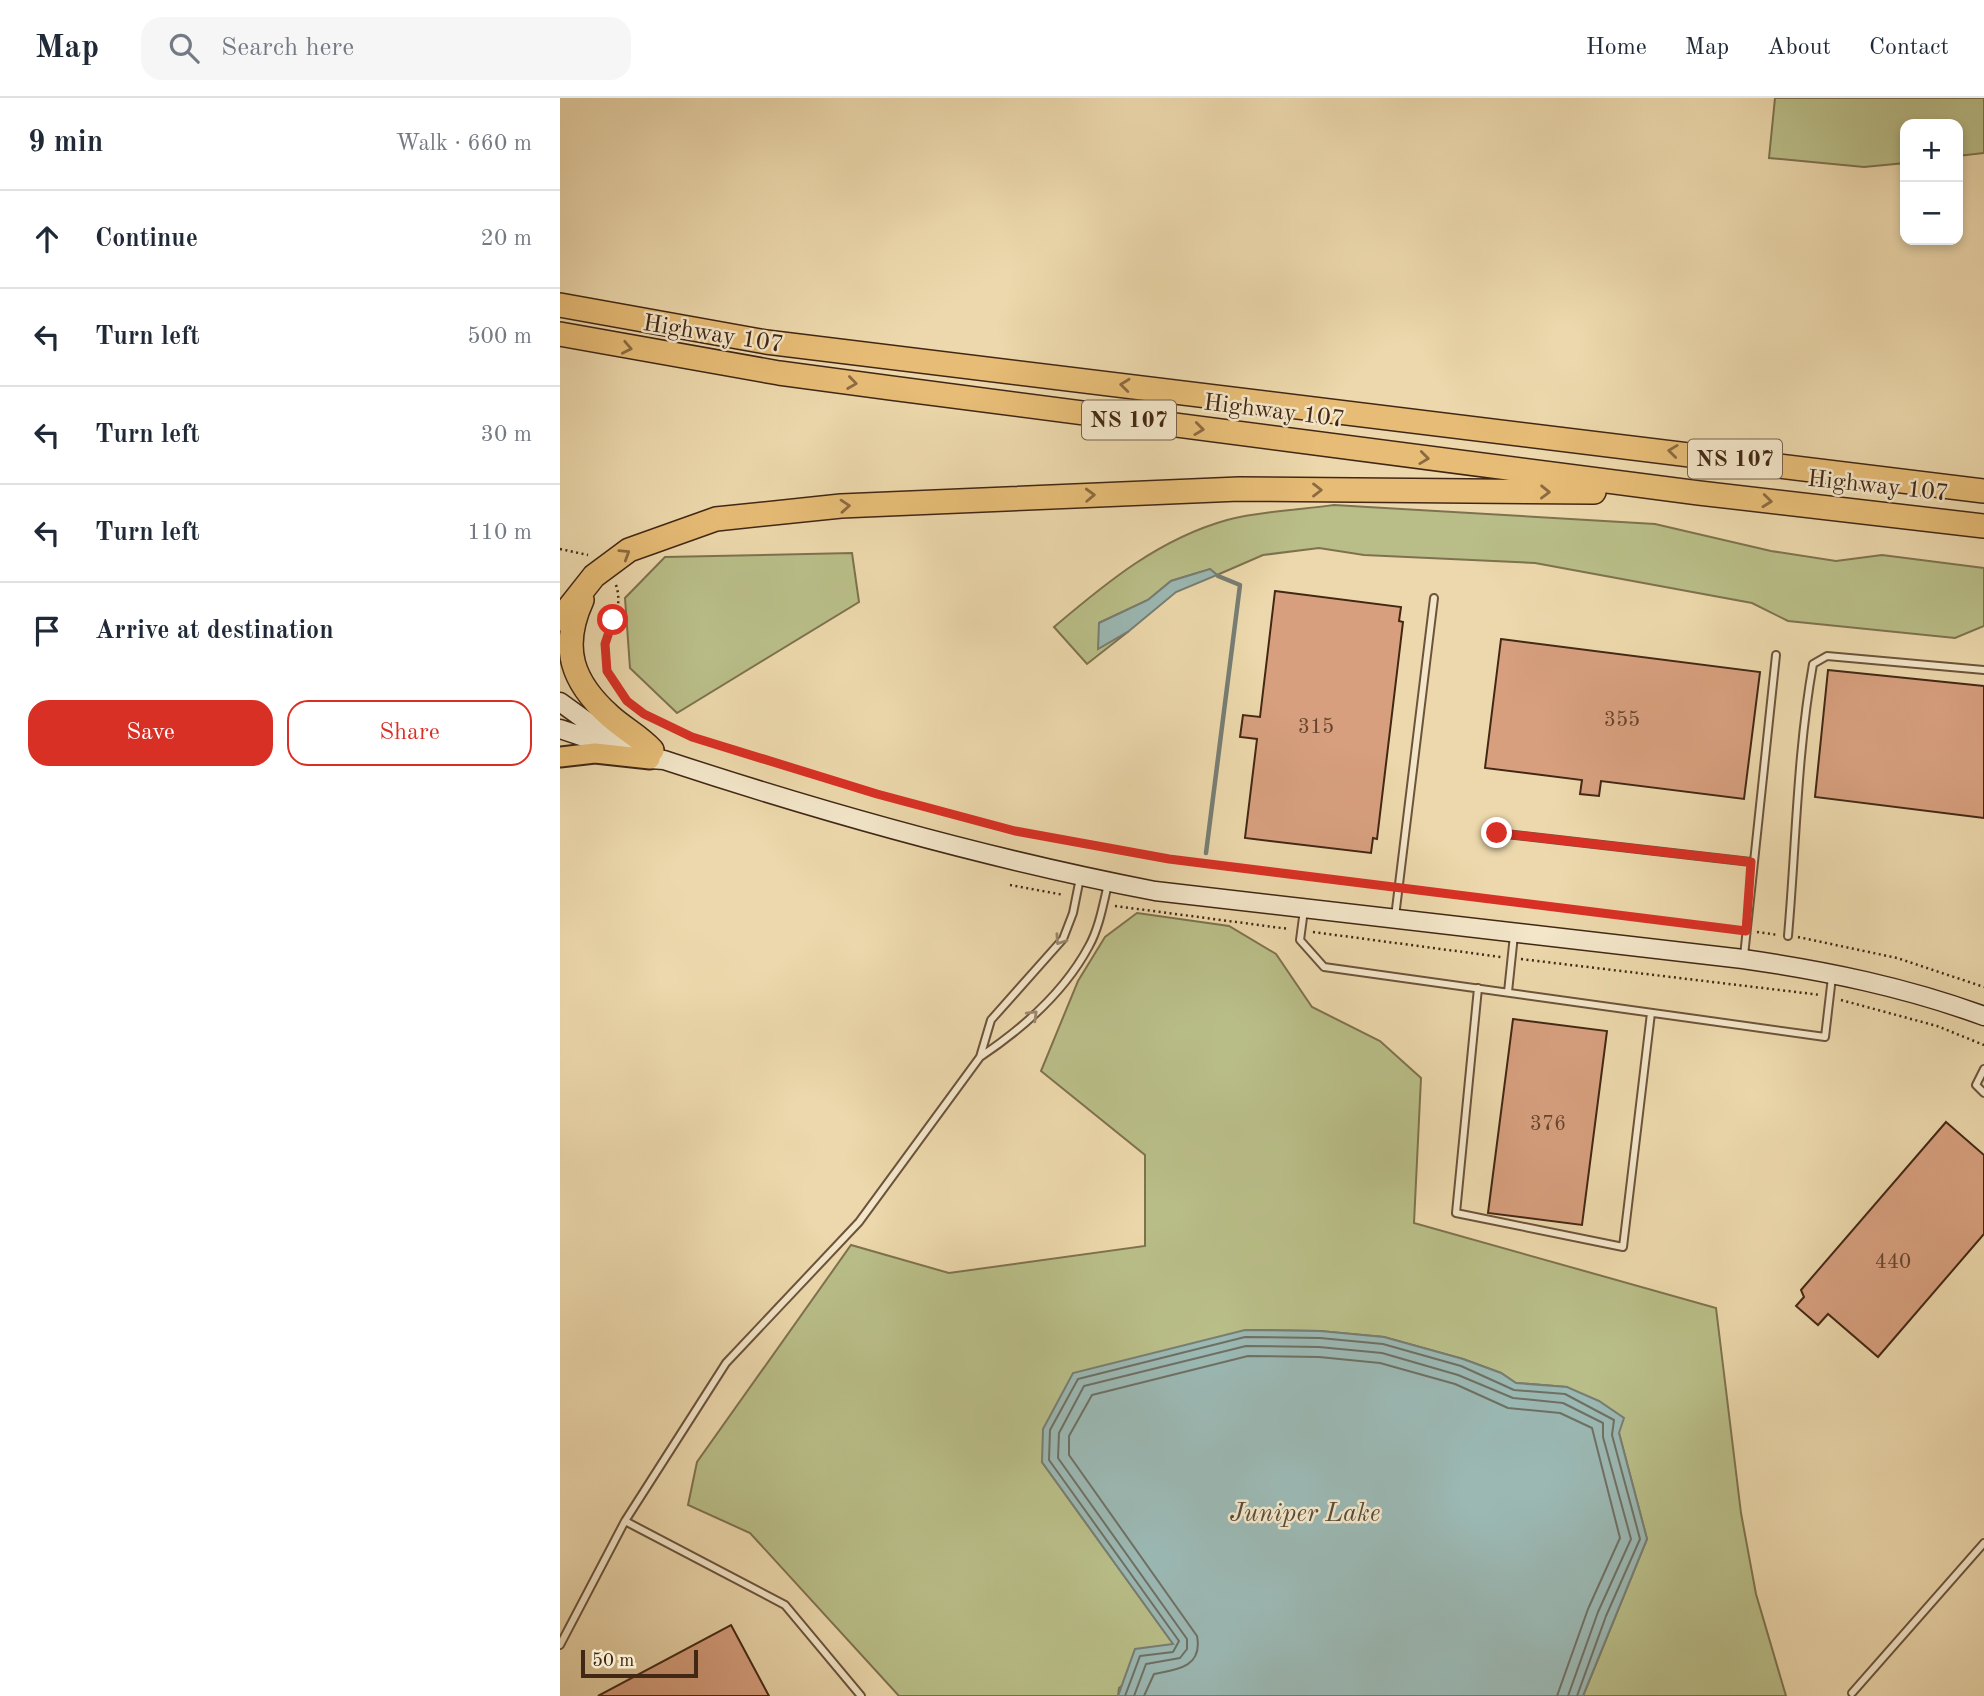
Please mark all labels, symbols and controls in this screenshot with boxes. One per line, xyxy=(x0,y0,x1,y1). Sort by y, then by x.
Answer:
search box xyxy=(141,17,631,80)
icon: search xyxy=(165,29,203,67)
text: Map xyxy=(35,32,99,65)
text: Search here xyxy=(221,35,354,61)
text: Home xyxy=(1586,36,1647,60)
text: Map xyxy=(1685,36,1729,60)
text: About xyxy=(1767,36,1831,60)
text: Contact xyxy=(1869,36,1949,60)
map controls xyxy=(1900,119,1963,245)
button: + xyxy=(1900,119,1963,182)
text: 9 min xyxy=(28,128,103,158)
text: Walk · 660 m xyxy=(396,132,532,155)
button: − xyxy=(1900,182,1963,245)
icon: ahead xyxy=(28,220,66,258)
text: Continue xyxy=(95,226,198,252)
text: 20 m xyxy=(481,227,532,250)
street label: Highway 107 xyxy=(641,312,785,358)
icon: left xyxy=(28,318,66,356)
text: Turn left xyxy=(95,324,200,350)
text: 500 m xyxy=(467,325,532,348)
one-way arrow xyxy=(621,339,633,354)
one-way arrow xyxy=(846,375,857,390)
one-way arrow xyxy=(1120,378,1131,393)
street label: Highway 107 xyxy=(1202,391,1346,433)
road number: NS 107 xyxy=(1082,400,1176,440)
icon: left xyxy=(28,416,66,454)
one-way arrow xyxy=(1193,421,1205,436)
text: Turn left xyxy=(95,422,200,448)
text: 30 m xyxy=(481,423,532,446)
road number: NS 107 xyxy=(1688,440,1782,478)
one-way arrow xyxy=(1667,444,1679,459)
one-way arrow xyxy=(1418,450,1430,465)
street label: Highway 107 xyxy=(1806,468,1950,506)
one-way arrow xyxy=(1313,482,1323,498)
one-way arrow xyxy=(1540,484,1551,500)
one-way arrow xyxy=(1085,487,1096,502)
one-way arrow xyxy=(1762,493,1773,508)
one-way arrow xyxy=(840,499,851,514)
icon: left xyxy=(28,514,66,552)
text: Turn left xyxy=(95,520,200,546)
text: 110 m xyxy=(467,521,532,544)
one-way arrow xyxy=(617,550,630,563)
route start xyxy=(597,604,628,635)
icon: arrive xyxy=(28,612,66,650)
text: Arrive at destination xyxy=(95,618,334,644)
button: Save xyxy=(28,700,273,766)
button: Share xyxy=(287,700,532,766)
house number: 355 xyxy=(1604,710,1640,731)
house number: 315 xyxy=(1298,717,1334,738)
route end xyxy=(1481,817,1512,848)
one-way arrow xyxy=(1055,932,1068,945)
one-way arrow xyxy=(1025,1010,1038,1023)
house number: 376 xyxy=(1530,1114,1566,1135)
house number: 440 xyxy=(1875,1252,1911,1273)
water label: Juniper Lake xyxy=(1230,1501,1380,1527)
scale bar xyxy=(581,1647,698,1679)
text: 50 m xyxy=(592,1652,634,1671)

